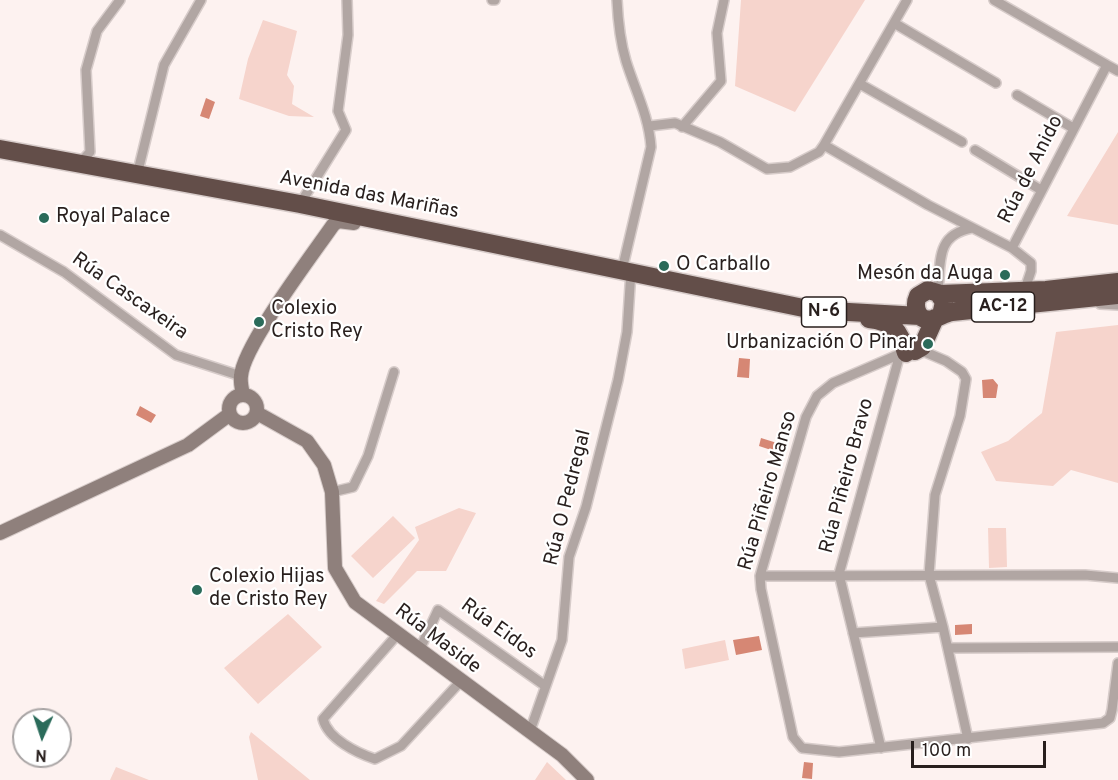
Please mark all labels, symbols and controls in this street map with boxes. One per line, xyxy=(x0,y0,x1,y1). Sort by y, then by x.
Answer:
street label: Rúa de Anido xyxy=(994,112,1070,228)
street label: Avenida das Mariñas xyxy=(277,167,461,225)
place label: Royal Palace xyxy=(56,206,170,230)
marker: Royal Palace xyxy=(37,211,51,225)
street label: Rúa Cascaxeira xyxy=(66,248,192,346)
place label: O Carballo xyxy=(676,254,770,278)
marker: O Carballo xyxy=(657,259,671,273)
place label: Mesón da Auga xyxy=(857,263,993,287)
marker: Mesón da Auga xyxy=(998,268,1012,282)
road number: AC-12 xyxy=(972,292,1034,322)
road number: N-6 xyxy=(802,297,846,327)
place label: Colexio Cristo Rey xyxy=(271,298,363,345)
marker: Colexio Cristo Rey xyxy=(252,315,266,329)
place label: Urbanización O Pinar xyxy=(726,332,916,356)
marker: Urbanización O Pinar xyxy=(921,337,935,351)
street label: Rúa Piñeiro Bravo xyxy=(816,396,880,556)
street label: Rúa Piñeiro Manso xyxy=(735,408,803,574)
street label: Rúa O Pedregal xyxy=(540,427,598,569)
place label: Colexio Hijas de Cristo Rey xyxy=(209,566,328,613)
marker: Colexio Hijas de Cristo Rey xyxy=(190,583,204,597)
street label: Rúa Eidos xyxy=(455,594,541,666)
street label: Rúa Maside xyxy=(389,600,485,680)
north arrow xyxy=(12,708,72,768)
scale bar xyxy=(914,729,1049,767)
text: 100 m xyxy=(922,740,971,763)
text: N xyxy=(35,744,47,764)

